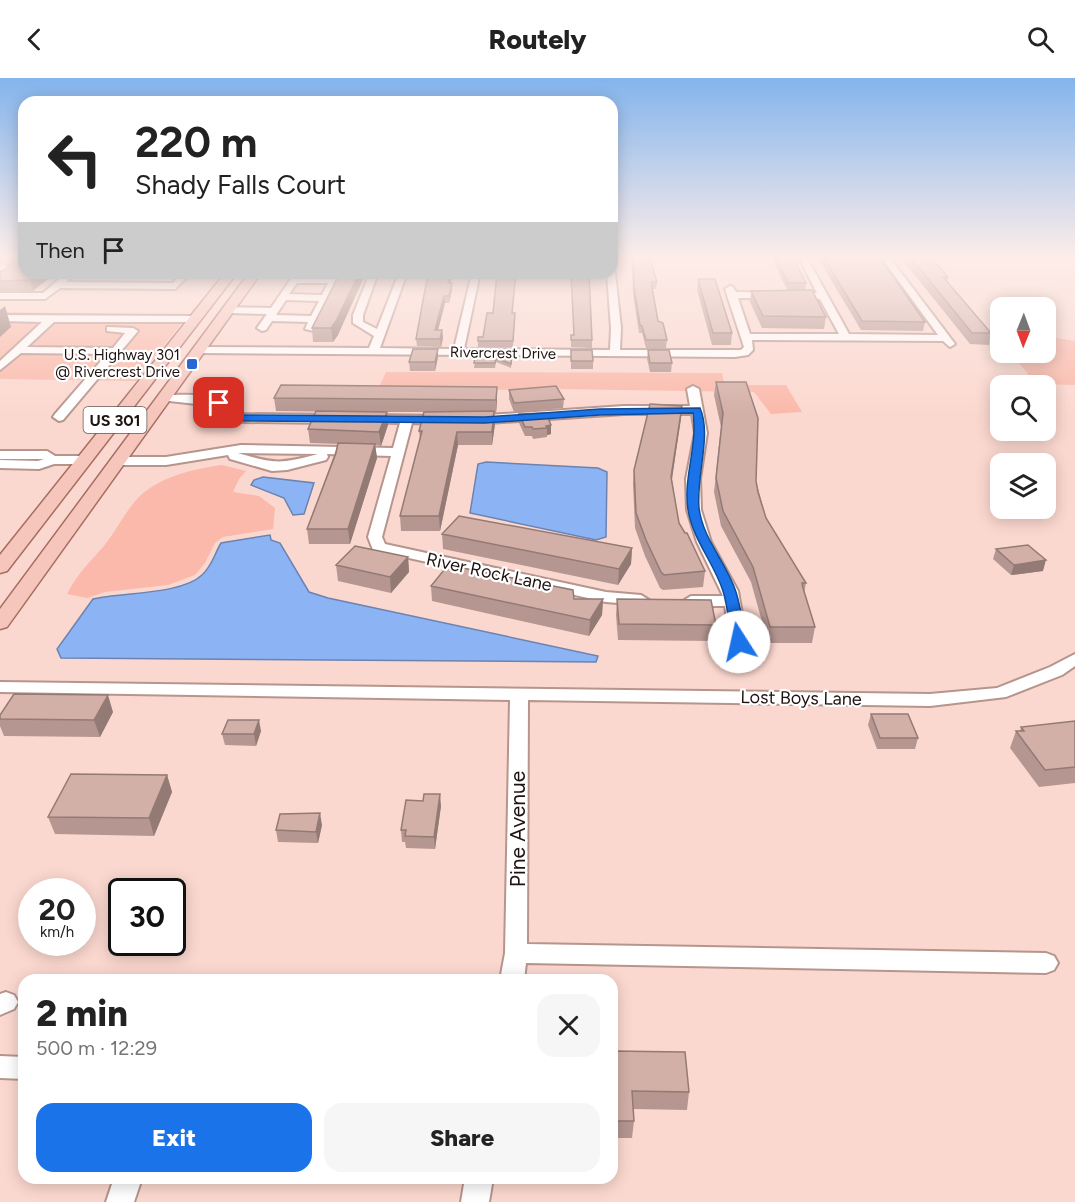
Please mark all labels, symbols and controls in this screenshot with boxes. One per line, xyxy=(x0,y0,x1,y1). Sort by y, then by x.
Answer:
icon: back xyxy=(18,23,51,56)
text: Routely xyxy=(489,23,586,56)
icon: search xyxy=(1024,23,1057,56)
text: 220 m xyxy=(135,117,257,168)
icon: left xyxy=(36,120,114,198)
text: Shady Falls Court xyxy=(135,168,346,201)
icon: arrive xyxy=(97,234,130,267)
text: Then xyxy=(36,237,85,264)
north arrow xyxy=(990,297,1056,363)
map controls xyxy=(990,297,1056,519)
street label: Rivercrest Drive xyxy=(450,343,556,363)
place label: U.S. Highway 301 @ Rivercrest Drive xyxy=(55,346,180,381)
marker: U.S. Highway 301 @ Rivercrest Drive xyxy=(185,357,199,371)
button: search xyxy=(990,375,1056,441)
pin xyxy=(193,377,244,428)
icon: arrive xyxy=(202,386,235,419)
road number: US 301 xyxy=(84,407,146,433)
button: layers xyxy=(990,453,1056,519)
street label: River Rock Lane xyxy=(424,548,554,596)
position arrow xyxy=(707,610,771,674)
street label: Lost Boys Lane xyxy=(740,686,862,710)
street label: Pine Avenue xyxy=(505,771,530,887)
speed limit sign: 30 xyxy=(108,878,186,956)
text: 20 xyxy=(39,891,75,928)
text: km/h xyxy=(40,923,74,941)
text: 2 min xyxy=(36,992,128,1035)
button: close xyxy=(537,994,600,1057)
text: 500 m · 12:29 xyxy=(36,1036,157,1060)
button: Exit xyxy=(36,1103,312,1172)
button: Share xyxy=(324,1103,600,1172)

